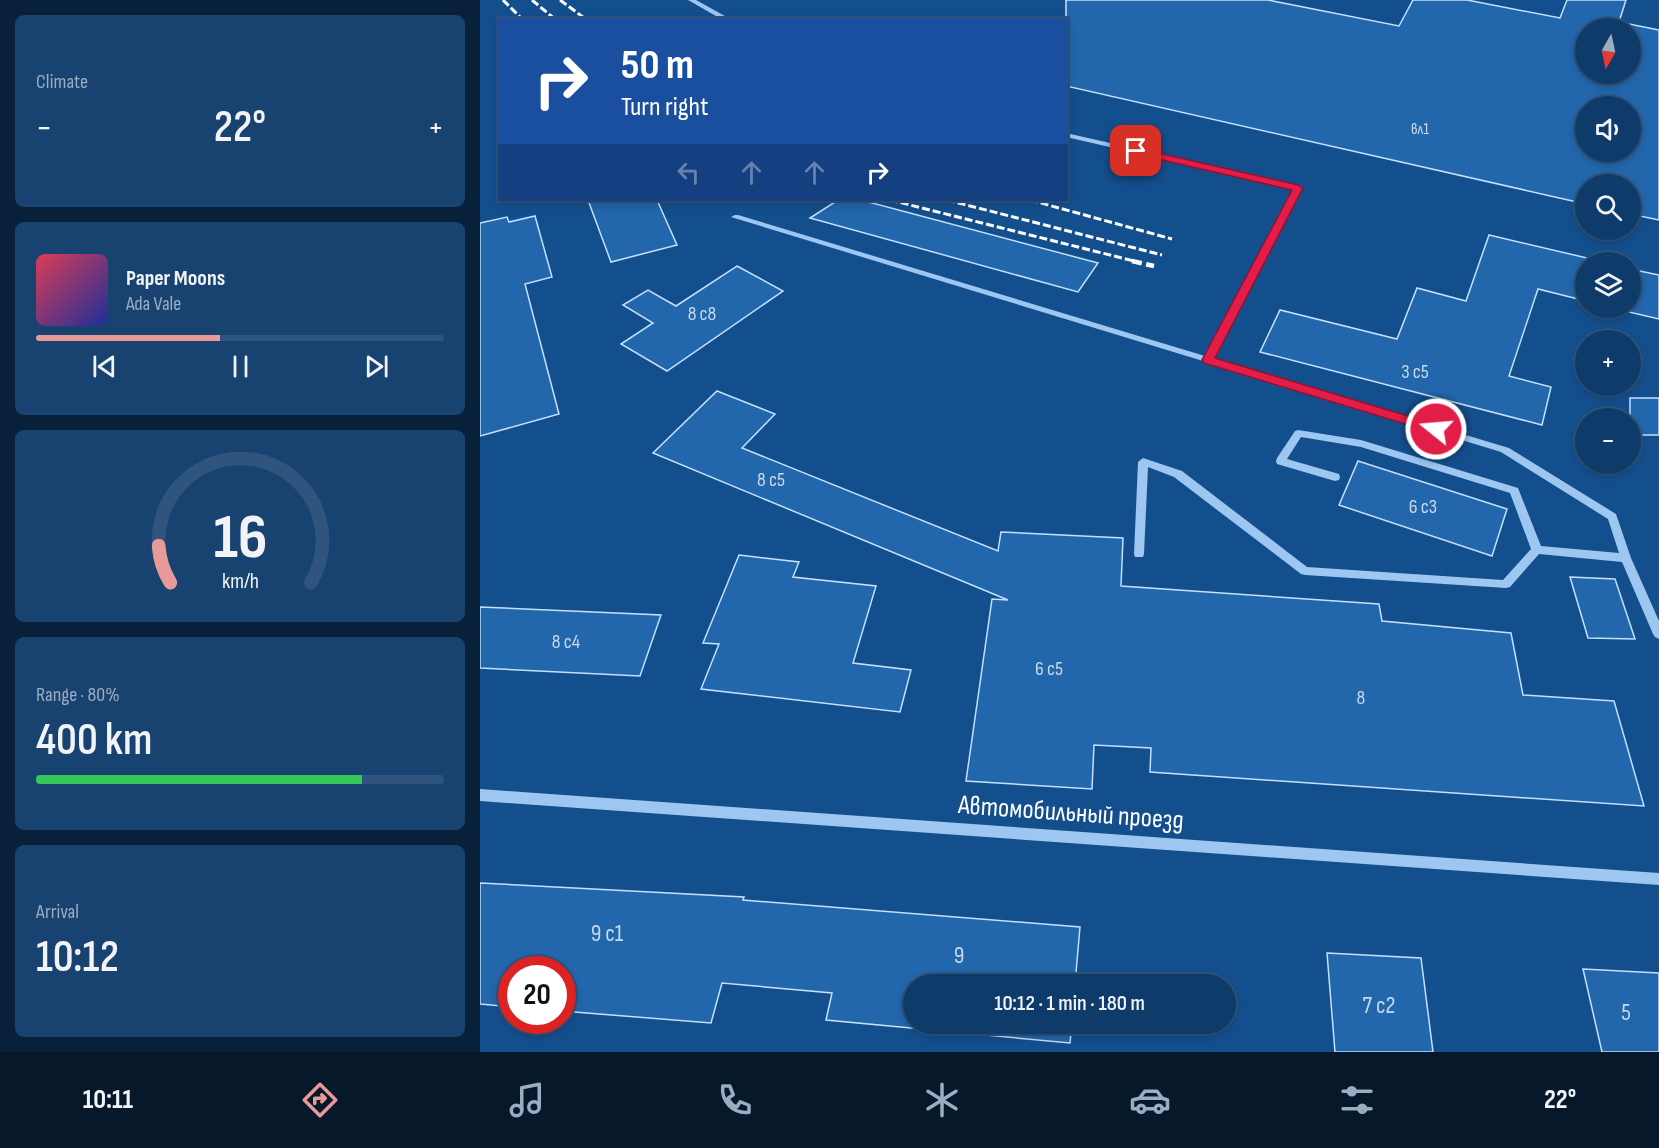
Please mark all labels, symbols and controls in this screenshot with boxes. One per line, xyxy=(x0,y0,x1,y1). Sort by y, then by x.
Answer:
north arrow xyxy=(1575,18,1641,84)
map controls xyxy=(1575,18,1641,474)
text: 50 m xyxy=(621,40,694,91)
icon: right xyxy=(522,42,600,120)
text: Climate xyxy=(36,70,88,94)
text: Turn right xyxy=(621,91,708,123)
button: sound xyxy=(1575,96,1641,162)
text: 22° xyxy=(214,100,266,155)
text: − xyxy=(36,108,52,148)
text: + xyxy=(428,108,444,148)
house number: вл1 xyxy=(1411,120,1429,139)
pin xyxy=(1110,125,1161,176)
icon: arrive xyxy=(1119,134,1152,167)
icon: left xyxy=(672,156,705,189)
icon: ahead xyxy=(735,156,768,189)
icon: ahead xyxy=(798,156,831,189)
icon: right xyxy=(861,156,894,189)
button: search xyxy=(1575,174,1641,240)
button: layers xyxy=(1575,252,1641,318)
text: Paper Moons xyxy=(126,265,225,292)
text: Ada Vale xyxy=(126,292,181,316)
house number: 8 с8 xyxy=(688,302,716,326)
button: + xyxy=(1575,330,1641,396)
icon: previous xyxy=(88,350,121,383)
icon: pause xyxy=(224,350,257,383)
icon: next xyxy=(360,350,393,383)
house number: 3 с5 xyxy=(1401,360,1429,384)
position arrow xyxy=(1404,397,1468,461)
button: − xyxy=(1575,408,1641,474)
house number: 8 с5 xyxy=(757,468,785,492)
house number: 6 с3 xyxy=(1409,495,1437,519)
text: 16 xyxy=(213,501,267,576)
text: km/h xyxy=(221,569,259,594)
house number: 8 с4 xyxy=(552,630,580,654)
house number: 6 с5 xyxy=(1035,657,1063,681)
text: Range · 80% xyxy=(36,683,120,707)
house number: 8 xyxy=(1357,686,1365,710)
text: 400 km xyxy=(36,713,152,768)
street label: Автомобильный проезд xyxy=(956,789,1185,837)
text: Arrival xyxy=(36,900,79,924)
house number: 9 с1 xyxy=(591,919,624,948)
text: 10:12 xyxy=(36,930,119,985)
house number: 9 xyxy=(954,941,964,970)
speed limit sign: 20 xyxy=(498,956,576,1034)
text: 10:12 · 1 min · 180 m xyxy=(994,990,1145,1017)
house number: 7 с2 xyxy=(1363,991,1395,1020)
house number: 5 xyxy=(1621,998,1631,1027)
icon: directions xyxy=(299,1079,341,1121)
icon: music xyxy=(506,1079,548,1121)
icon: phone xyxy=(714,1079,756,1121)
icon: climate xyxy=(921,1079,963,1121)
icon: car xyxy=(1129,1079,1171,1121)
icon: filters xyxy=(1336,1079,1378,1121)
text: 10:11 xyxy=(83,1084,133,1116)
text: 22° xyxy=(1544,1084,1576,1116)

